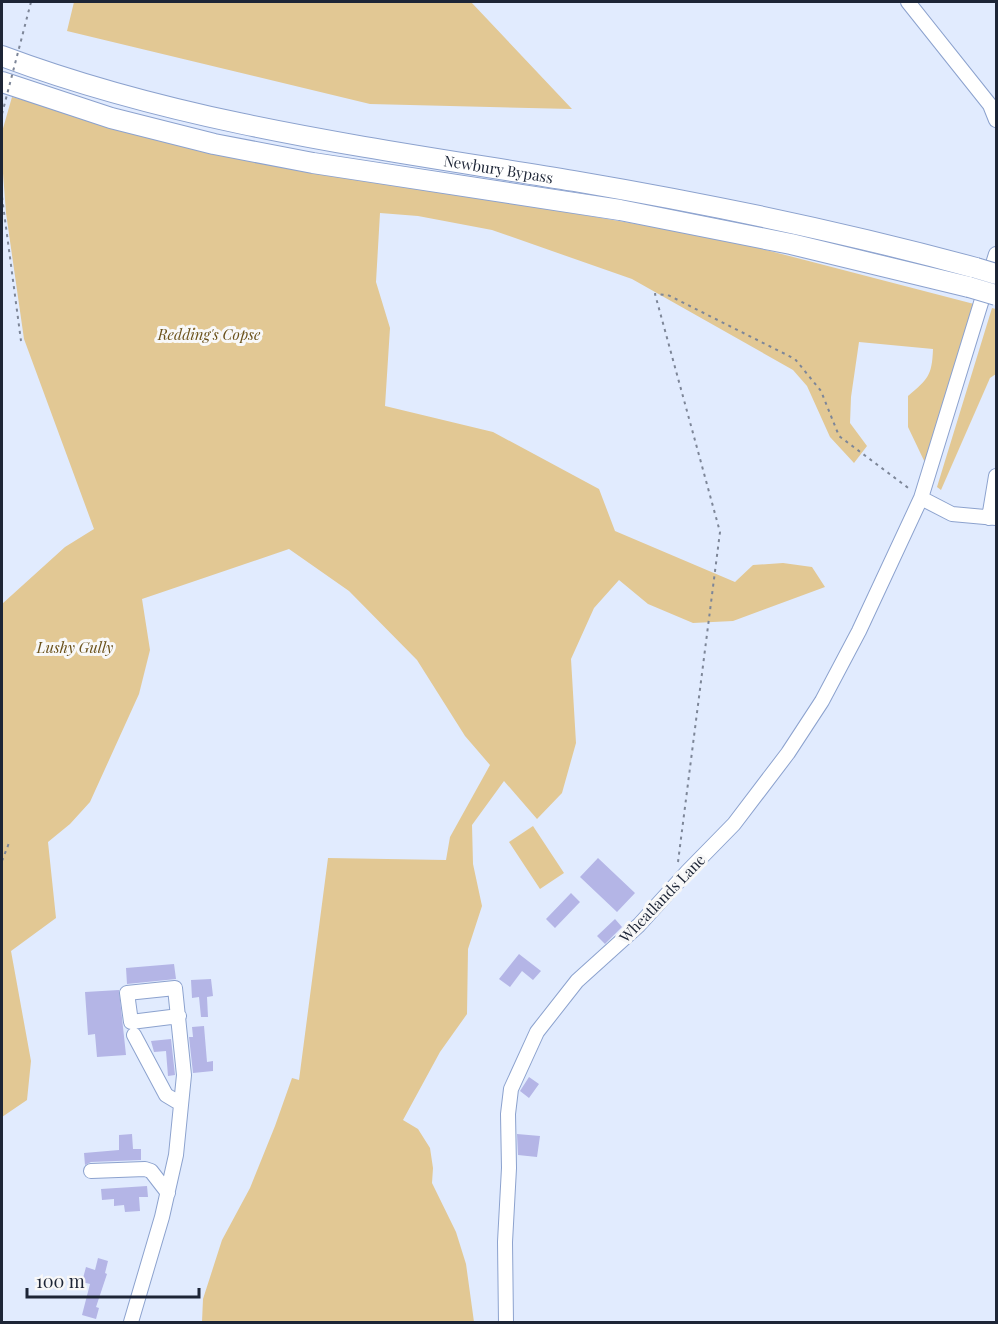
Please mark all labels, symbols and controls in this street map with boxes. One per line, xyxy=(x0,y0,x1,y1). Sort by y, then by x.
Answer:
street label: Newbury Bypass xyxy=(442,150,555,187)
park label: Redding's Copse xyxy=(157,324,261,344)
park label: Lushy Gully xyxy=(36,637,113,657)
street label: Wheatlands Lane xyxy=(614,850,709,947)
scale bar xyxy=(27,1261,200,1299)
text: 100 m xyxy=(36,1269,85,1293)

